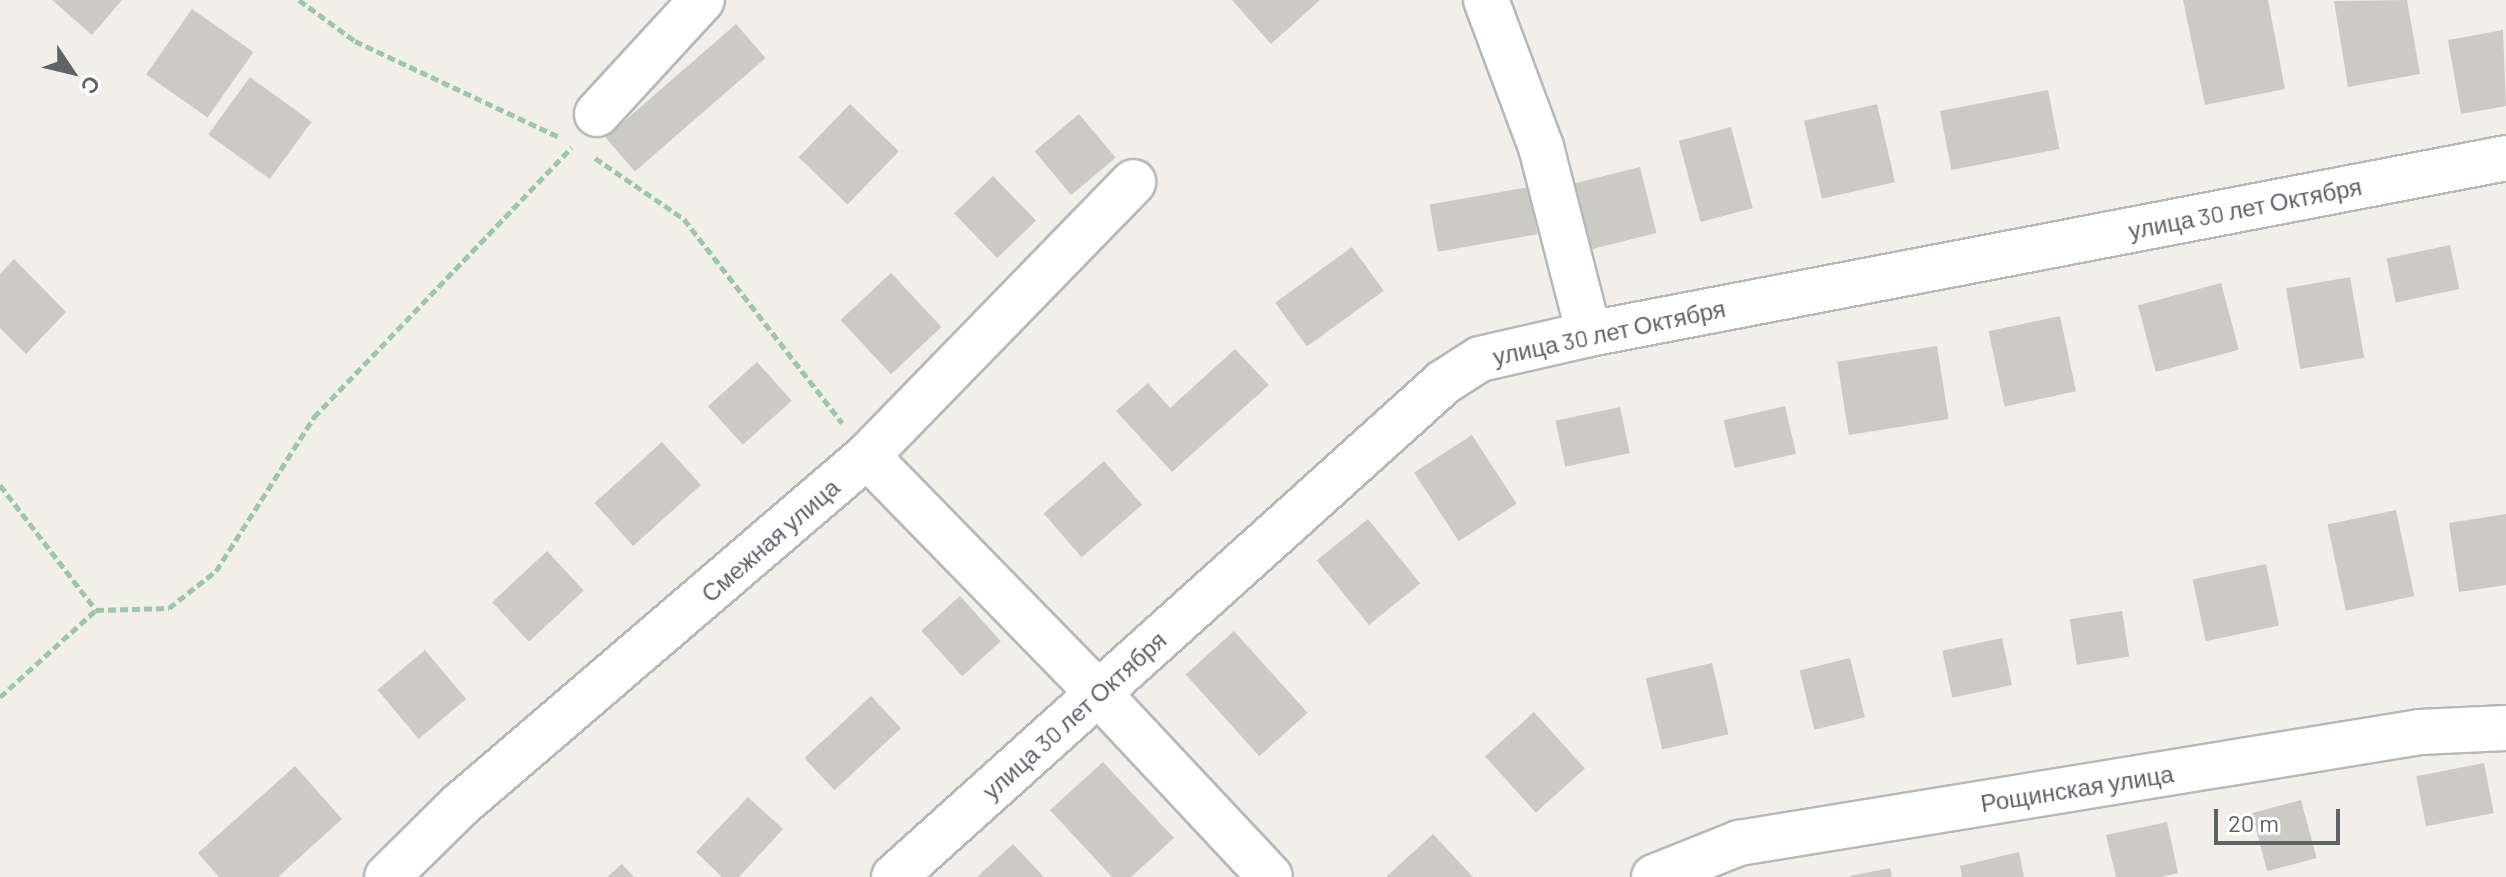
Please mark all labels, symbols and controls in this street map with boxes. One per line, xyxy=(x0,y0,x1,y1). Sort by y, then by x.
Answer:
north arrow xyxy=(32,32,112,112)
text: С xyxy=(76,72,107,100)
street label: улица 30 лет Октября xyxy=(2126,171,2364,245)
street label: улица 30 лет Октября xyxy=(1490,293,1728,371)
street label: Смежная улица xyxy=(695,472,845,608)
street label: улица 30 лет Октября xyxy=(976,625,1172,805)
street label: Рощинская улица xyxy=(1979,759,2175,817)
scale bar xyxy=(2218,793,2344,843)
text: 20 m xyxy=(2228,808,2279,837)

